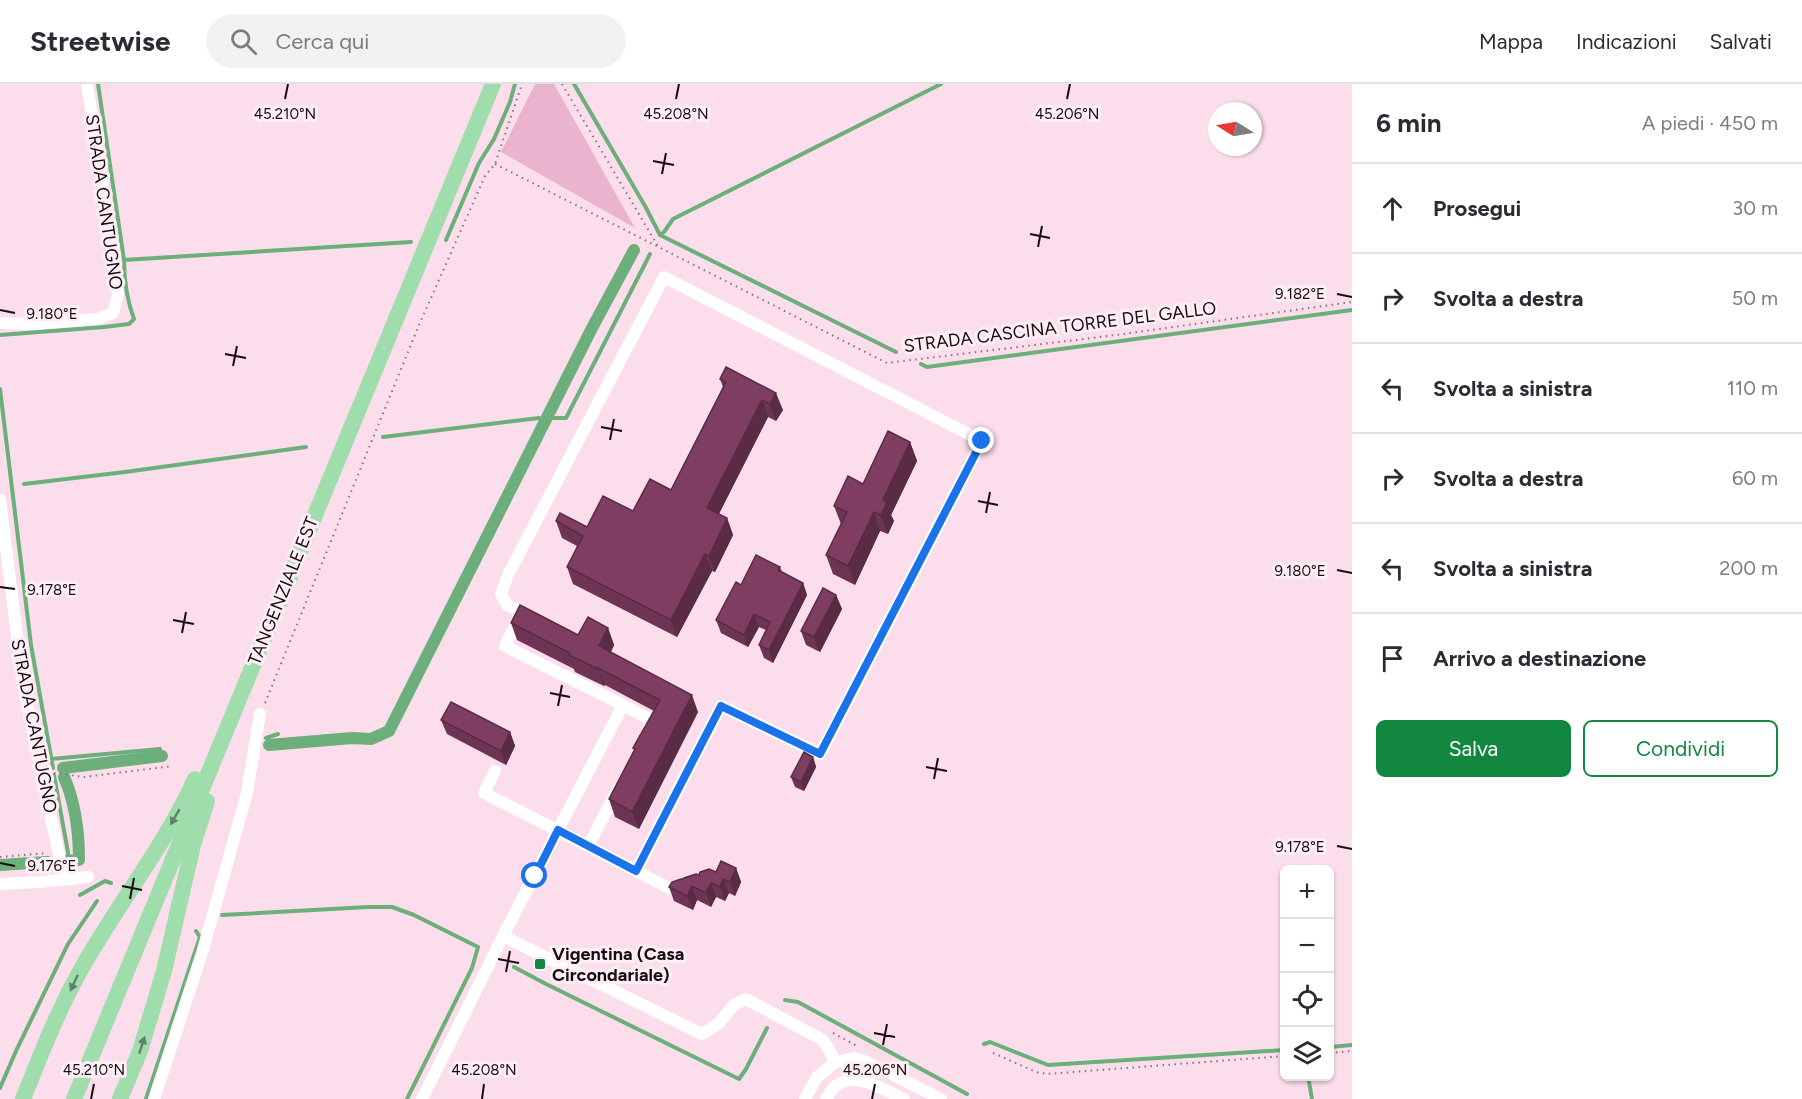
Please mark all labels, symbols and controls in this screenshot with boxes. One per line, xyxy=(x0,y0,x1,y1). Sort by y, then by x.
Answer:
search box xyxy=(206,14,626,68)
text: Streetwise xyxy=(30,24,170,58)
icon: search xyxy=(227,25,260,58)
text: Cerca qui xyxy=(275,28,369,55)
text: Mappa xyxy=(1479,29,1543,54)
text: Indicazioni xyxy=(1576,29,1677,54)
text: Salvati xyxy=(1710,29,1772,54)
north arrow xyxy=(1208,102,1262,156)
text: 45.210°N xyxy=(254,105,316,123)
text: 45.208°N xyxy=(643,105,709,123)
text: 45.206°N xyxy=(1035,105,1099,123)
text: 6 min xyxy=(1376,107,1442,139)
text: A piedi · 450 m xyxy=(1642,111,1778,135)
street label: STRADA CANTUGNO xyxy=(81,113,127,291)
icon: ahead xyxy=(1376,192,1409,225)
text: Prosegui xyxy=(1433,195,1521,222)
text: 30 m xyxy=(1732,196,1778,220)
icon: right xyxy=(1376,282,1409,315)
text: 9.182°E xyxy=(1275,285,1325,303)
text: Svolta a destra xyxy=(1433,285,1583,312)
text: 50 m xyxy=(1732,286,1778,310)
street label: STRADA CASCINA TORRE DEL GALLO xyxy=(903,297,1218,357)
text: 9.180°E xyxy=(26,305,78,323)
icon: left xyxy=(1376,372,1409,405)
text: Svolta a sinistra xyxy=(1433,375,1592,402)
text: 110 m xyxy=(1727,376,1778,400)
route end xyxy=(968,427,994,453)
icon: right xyxy=(1376,462,1409,495)
text: Svolta a destra xyxy=(1433,465,1583,492)
text: 60 m xyxy=(1732,466,1778,490)
street label: TANGENZIALE EST xyxy=(243,514,323,668)
icon: left xyxy=(1376,552,1409,585)
text: Svolta a sinistra xyxy=(1433,555,1592,582)
text: 200 m xyxy=(1719,556,1778,580)
text: 9.180°E xyxy=(1274,562,1326,580)
text: 9.178°E xyxy=(27,581,77,599)
street label: STRADA CANTUGNO xyxy=(6,637,62,815)
icon: arrive xyxy=(1376,642,1409,675)
text: Arrivo a destinazione xyxy=(1433,645,1646,672)
button: Salva xyxy=(1376,720,1571,777)
button: Condividi xyxy=(1583,720,1778,777)
one-way arrow xyxy=(170,809,180,826)
text: 9.178°E xyxy=(1275,838,1325,856)
text: 9.176°E xyxy=(28,857,76,875)
route start xyxy=(521,862,547,888)
map controls xyxy=(1280,865,1334,1081)
button: + xyxy=(1280,865,1334,919)
button: − xyxy=(1280,919,1334,973)
place label: Vigentina (Casa Circondariale) xyxy=(552,943,684,986)
marker: Vigentina (Casa Circondariale) xyxy=(533,957,547,971)
button: locate xyxy=(1280,973,1334,1027)
one-way arrow xyxy=(69,975,78,992)
button: layers xyxy=(1280,1027,1334,1081)
one-way arrow xyxy=(138,1036,147,1054)
text: 45.210°N xyxy=(63,1061,125,1079)
text: 45.208°N xyxy=(451,1061,517,1079)
text: 45.206°N xyxy=(843,1061,907,1079)

